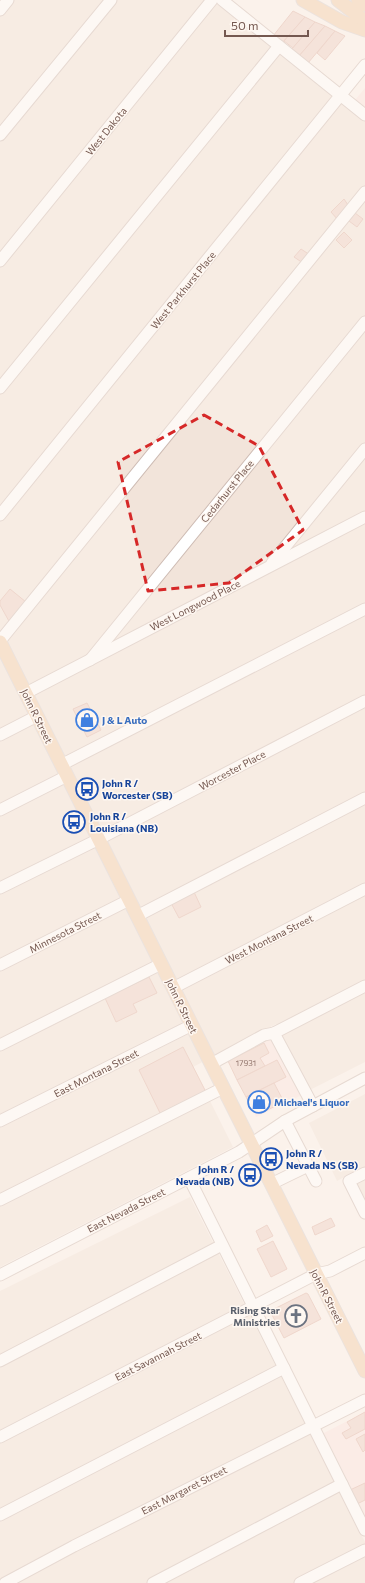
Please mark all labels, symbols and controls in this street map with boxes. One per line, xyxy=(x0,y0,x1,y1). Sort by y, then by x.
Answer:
scale bar xyxy=(225,12,308,38)
text: 50 m xyxy=(231,18,259,32)
street label: West Dakota xyxy=(83,105,129,157)
street label: West Parkhurst Place xyxy=(148,249,218,331)
street label: Cedarhurst Place xyxy=(198,457,256,525)
street label: West Longwood Place xyxy=(148,577,242,633)
street label: John R Street xyxy=(19,687,55,745)
shop icon: J & L Auto xyxy=(74,707,100,733)
place label: J & L Auto xyxy=(102,714,147,726)
street label: Worcester Place xyxy=(197,747,267,793)
bus stop icon: John R / Worcester (SB) xyxy=(74,776,100,802)
place label: John R / Worcester (SB) xyxy=(102,777,173,801)
bus stop icon: John R / Louisiana (NB) xyxy=(61,809,87,835)
place label: John R / Louisiana (NB) xyxy=(90,810,158,834)
street label: Minnesota Street xyxy=(27,909,103,955)
street label: West Montana Street xyxy=(223,912,315,966)
street label: John R Street xyxy=(164,977,200,1035)
street label: East Montana Street xyxy=(52,1046,140,1100)
house number: 17931 xyxy=(236,1058,256,1068)
shop icon: Michael's Liquor xyxy=(246,1089,272,1115)
place label: Michael's Liquor xyxy=(274,1096,349,1108)
bus stop icon: John R / Nevada NS (SB) xyxy=(258,1146,284,1172)
place label: John R / Nevada NS (SB) xyxy=(286,1147,358,1171)
bus stop icon: John R / Nevada (NB) xyxy=(237,1162,263,1188)
place label: John R / Nevada (NB) xyxy=(176,1163,234,1187)
street label: East Nevada Street xyxy=(85,1185,167,1235)
street label: John R Street xyxy=(308,1267,346,1325)
church icon: Rising Star Ministries xyxy=(283,1303,309,1329)
place label: Rising Star Ministries xyxy=(230,1304,280,1328)
street label: East Savannah Street xyxy=(113,1329,203,1383)
street label: East Margaret Street xyxy=(139,1463,229,1517)

